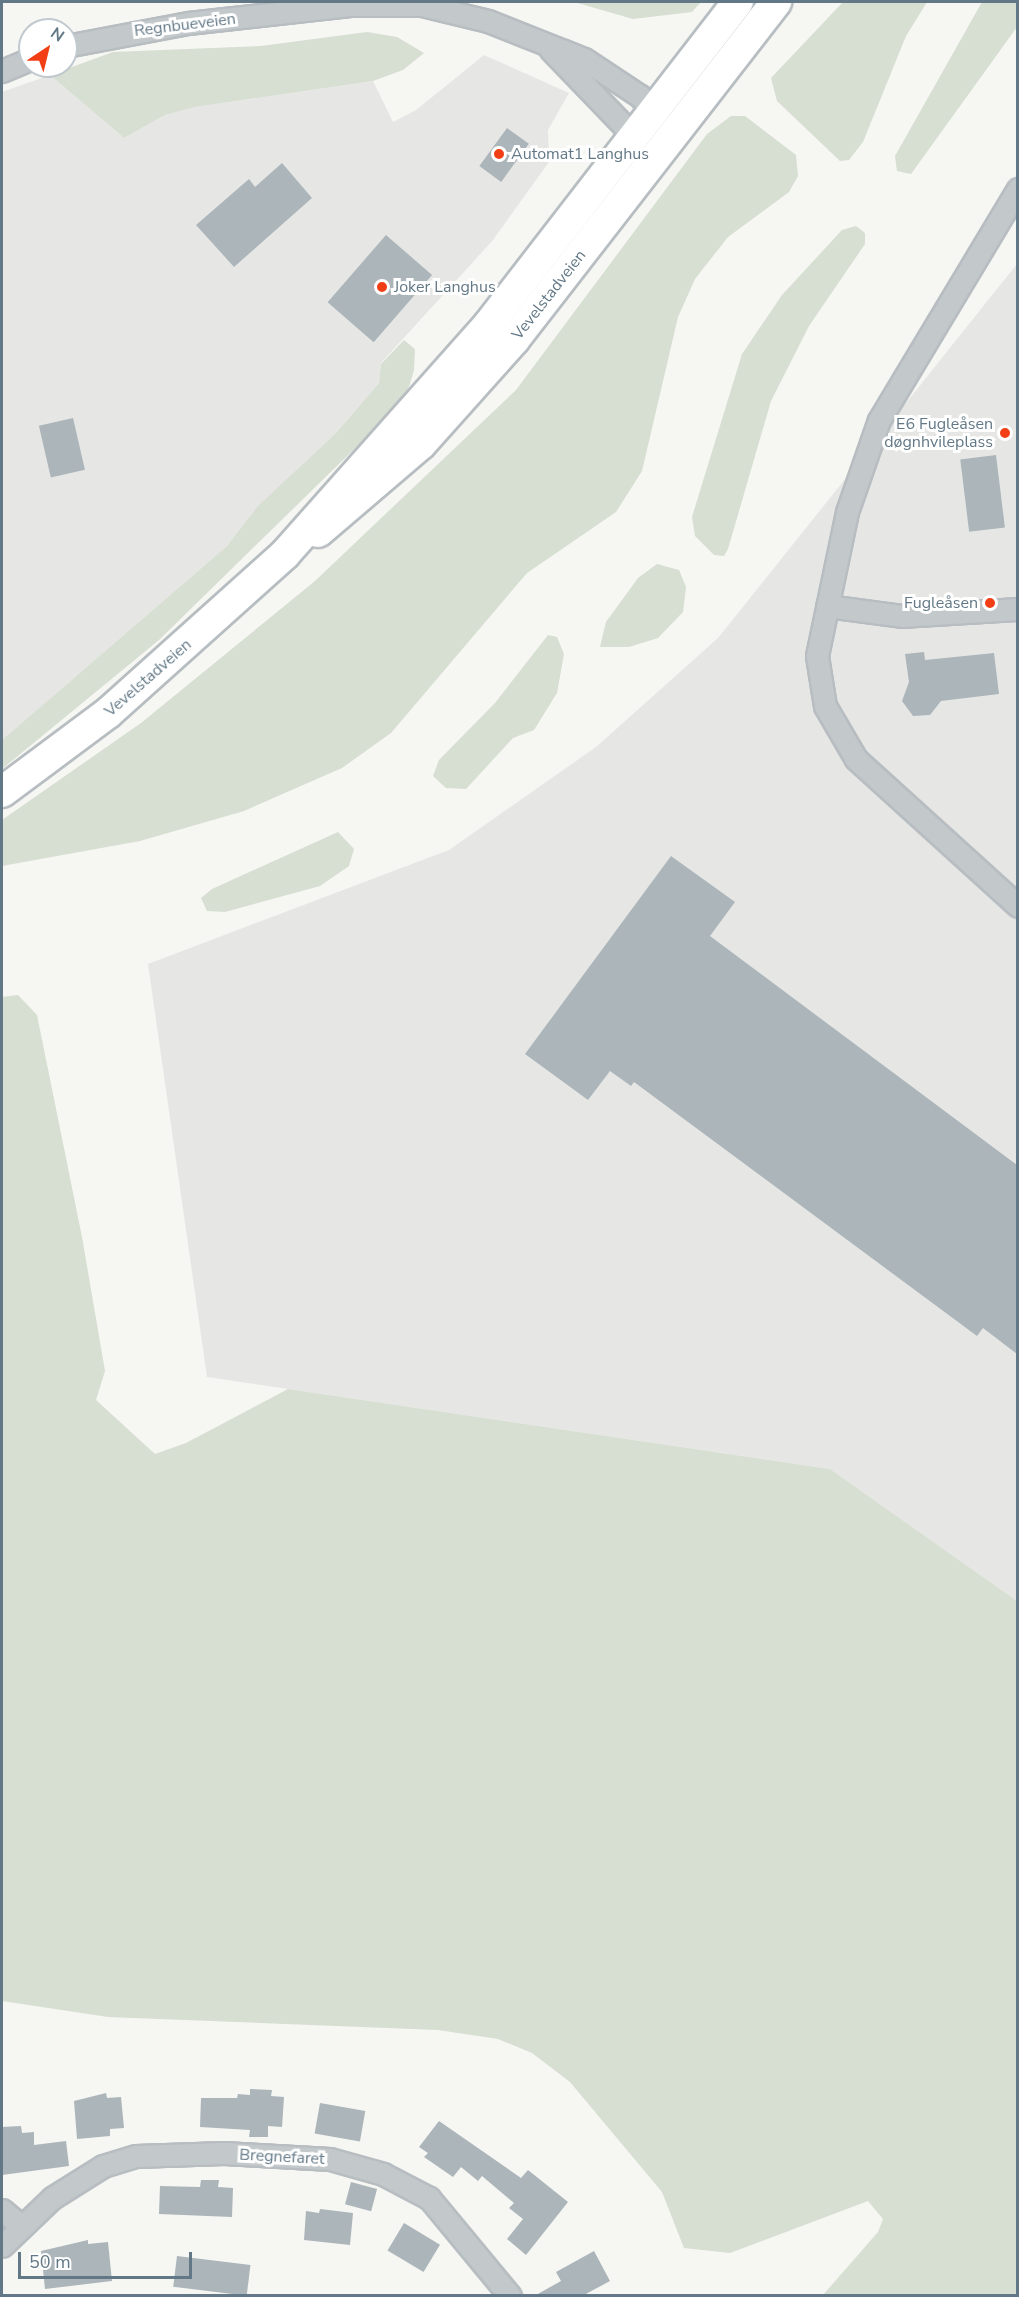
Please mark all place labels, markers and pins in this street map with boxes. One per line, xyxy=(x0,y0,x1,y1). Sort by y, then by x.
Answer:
place label: Automat1 Langhus xyxy=(511,144,649,164)
marker: Automat1 Langhus xyxy=(492,147,506,161)
place label: Joker Langhus xyxy=(394,277,496,297)
marker: Joker Langhus xyxy=(375,280,389,294)
place label: E6 Fugleåsen døgnhvileplass xyxy=(884,414,993,452)
marker: E6 Fugleåsen døgnhvileplass xyxy=(998,426,1012,440)
place label: Fugleåsen xyxy=(904,593,978,613)
marker: Fugleåsen xyxy=(983,596,997,610)

